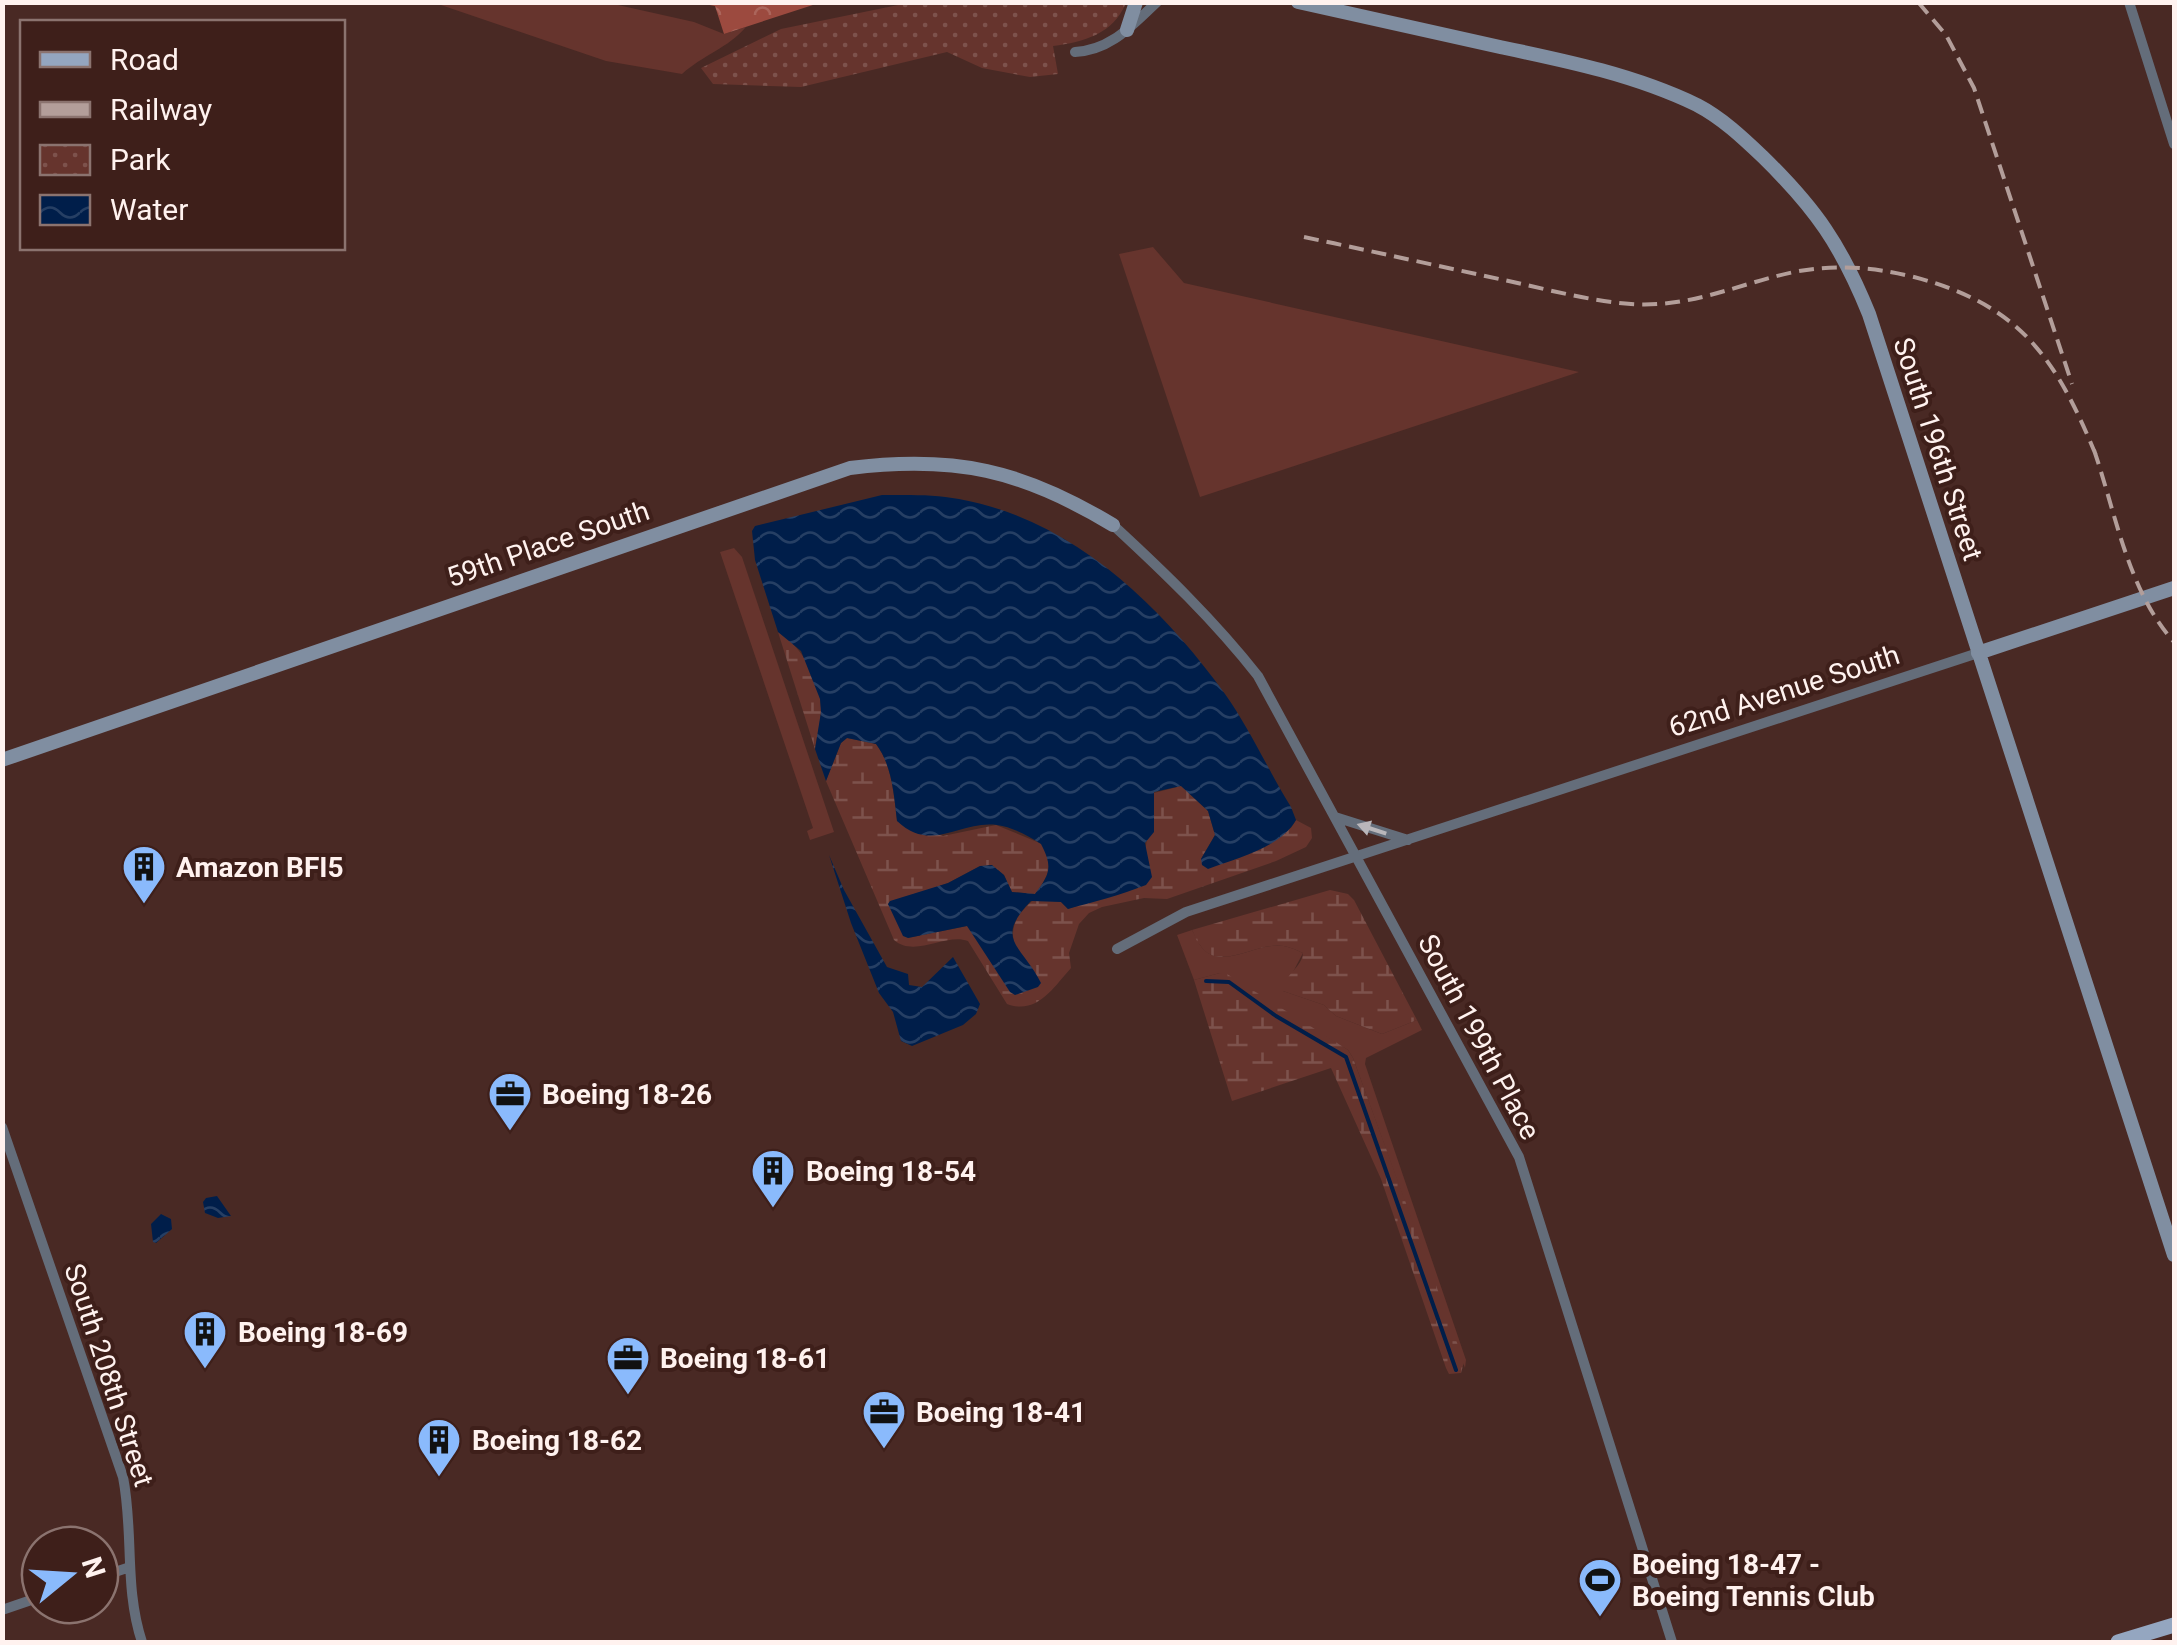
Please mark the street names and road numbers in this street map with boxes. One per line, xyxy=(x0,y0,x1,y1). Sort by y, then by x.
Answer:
street label: South 196th Street xyxy=(1886,333,1990,565)
street label: 59th Place South xyxy=(443,494,653,594)
street label: 62nd Avenue South xyxy=(1664,638,1904,744)
street label: South 199th Place xyxy=(1411,929,1547,1145)
street label: South 208th Street xyxy=(57,1259,161,1491)

